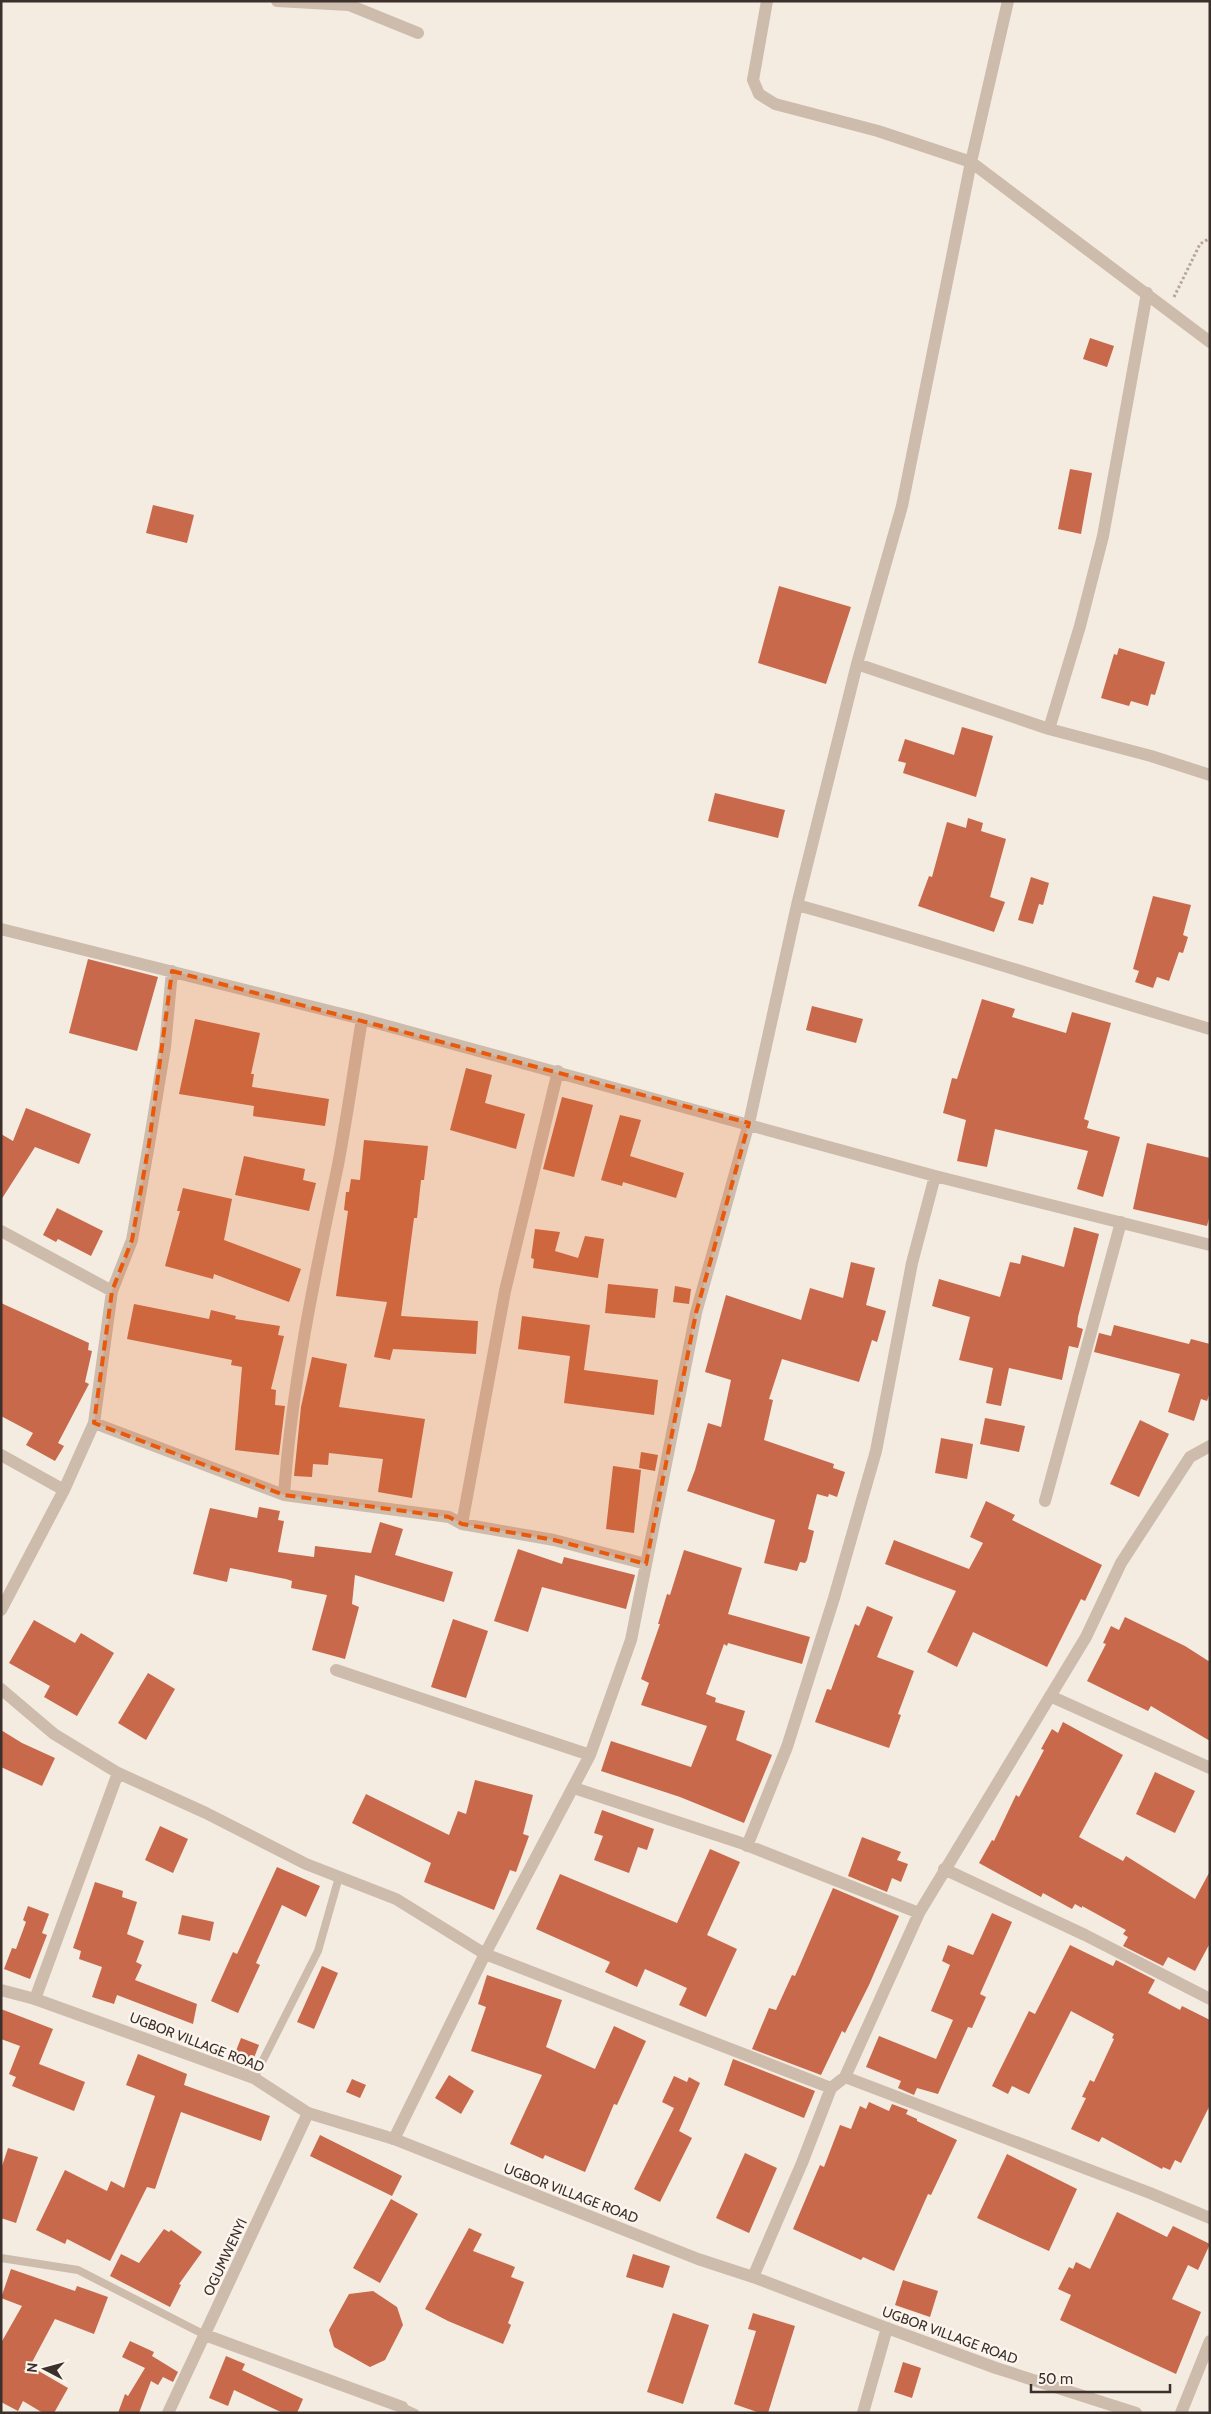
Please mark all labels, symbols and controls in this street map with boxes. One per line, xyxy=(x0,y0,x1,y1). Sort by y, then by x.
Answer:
street label: UGBOR VILLAGE ROAD xyxy=(127,2008,267,2076)
street label: UGBOR VILLAGE ROAD xyxy=(501,2159,641,2227)
street label: OGUMWENYI xyxy=(199,2215,251,2299)
street label: UGBOR VILLAGE ROAD xyxy=(880,2302,1020,2368)
north arrow xyxy=(20,2344,70,2394)
text: N xyxy=(23,2362,42,2374)
scale bar xyxy=(1031,2362,1170,2394)
text: 50 m xyxy=(1038,2370,1073,2388)

